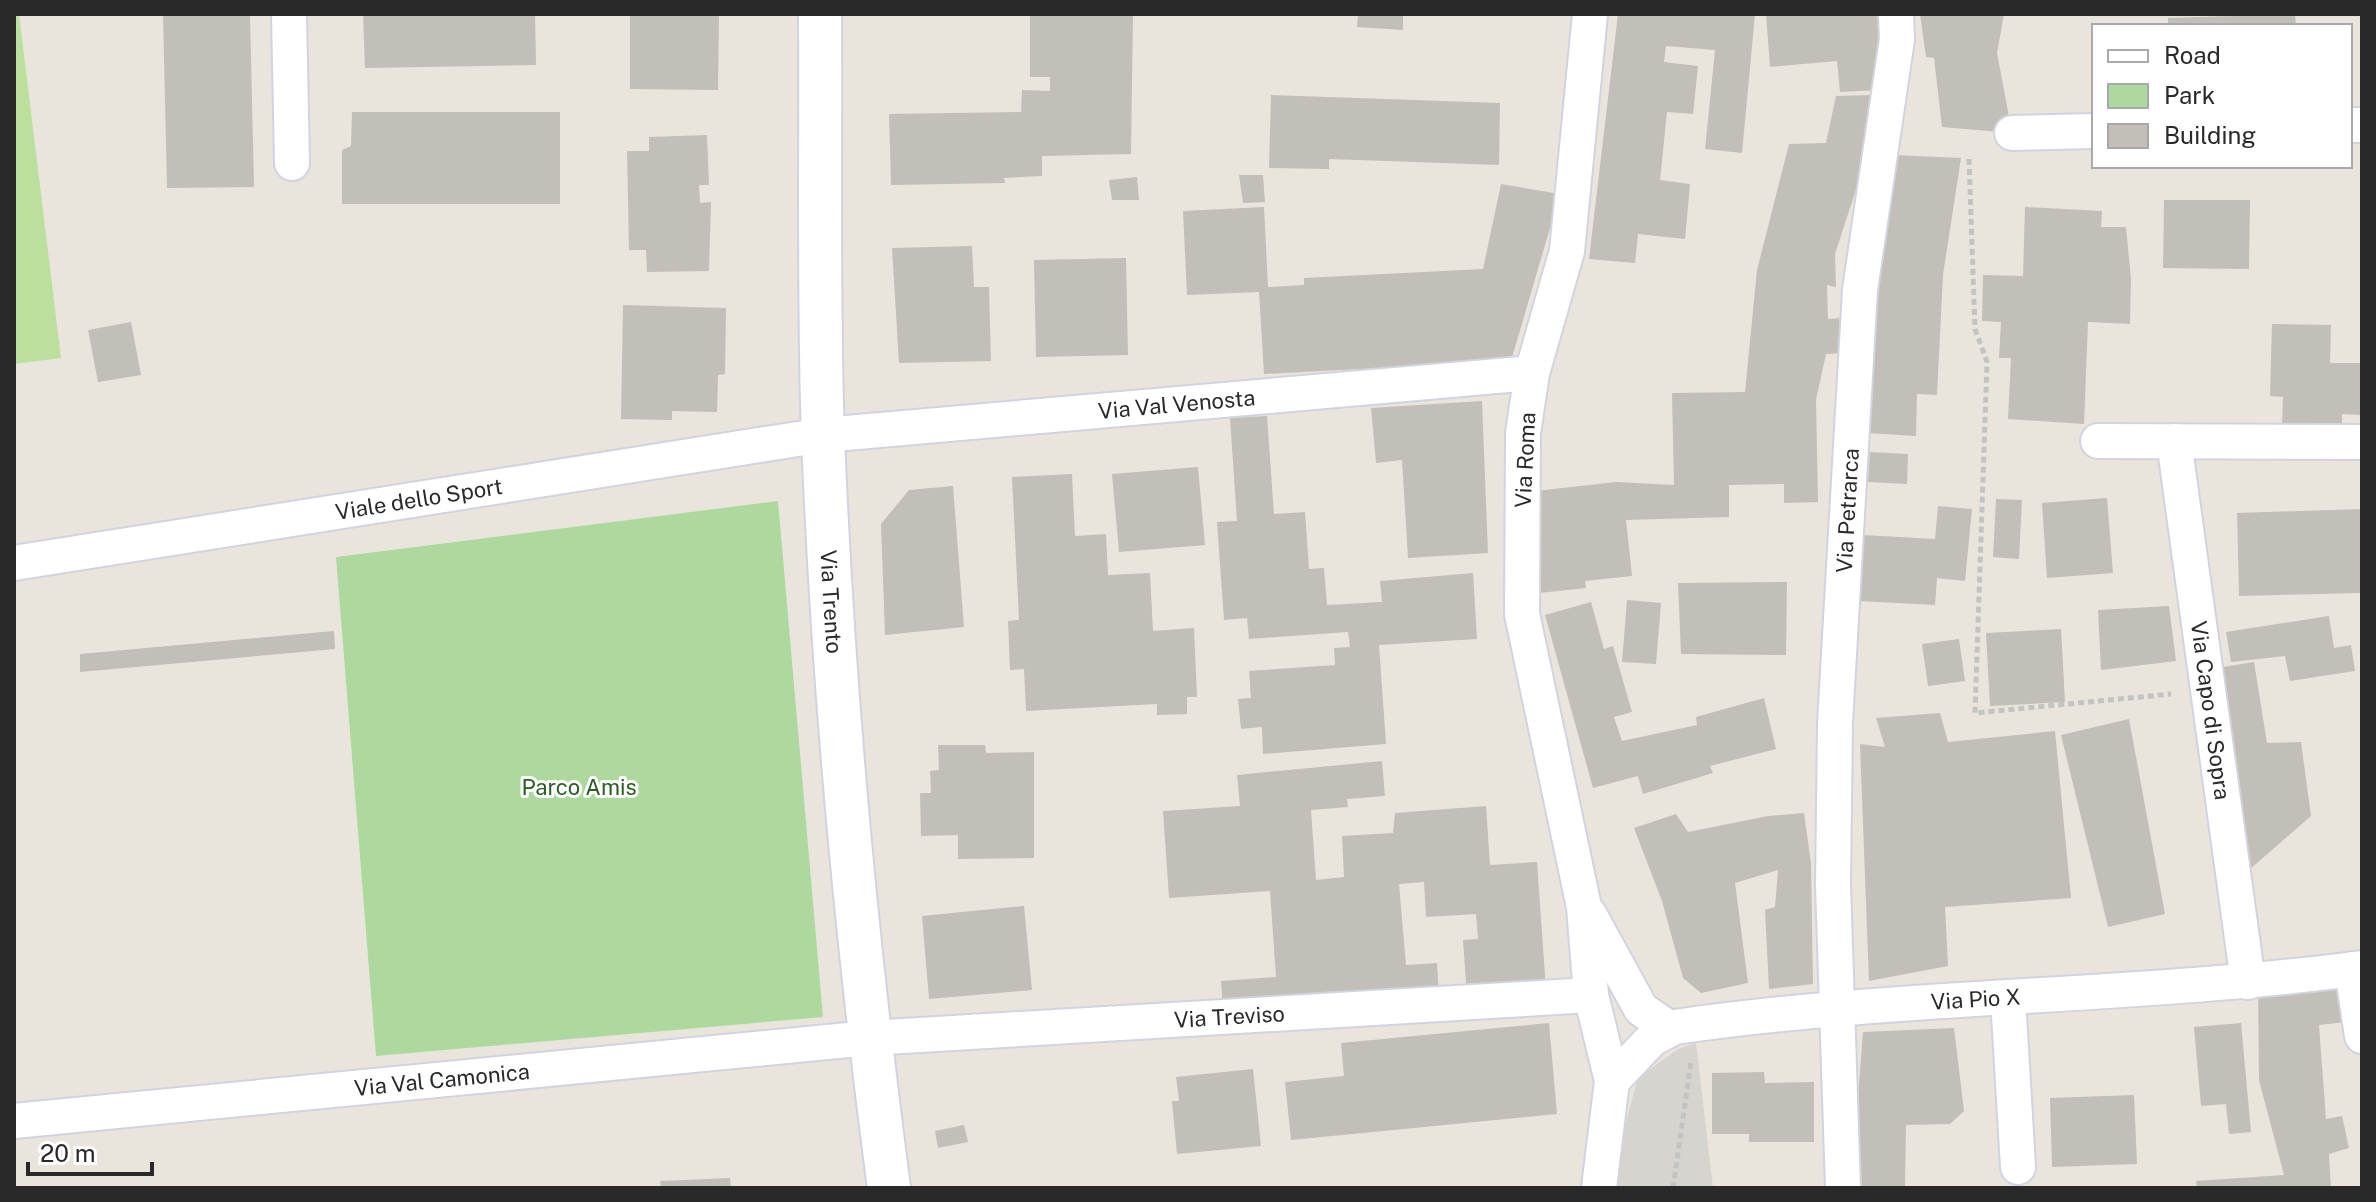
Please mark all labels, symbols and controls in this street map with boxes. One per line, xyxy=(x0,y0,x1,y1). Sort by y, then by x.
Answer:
legend xyxy=(2092,24,2352,168)
text: Road xyxy=(2164,41,2221,69)
text: Park xyxy=(2164,81,2215,109)
text: Building xyxy=(2164,121,2256,149)
street label: Via Val Venosta xyxy=(1097,384,1256,424)
street label: Via Roma xyxy=(1510,411,1540,509)
street label: Via Petrarca xyxy=(1831,447,1864,574)
street label: Viale dello Sport xyxy=(334,473,504,525)
street label: Via Trento xyxy=(815,549,848,655)
street label: Via Capo di Sopra xyxy=(2186,619,2236,802)
park label: Parco Amis xyxy=(521,774,637,800)
street label: Via Pio X xyxy=(1930,983,2021,1015)
street label: Via Treviso xyxy=(1173,1000,1286,1033)
street label: Via Val Camonica xyxy=(353,1058,531,1101)
scale bar xyxy=(28,1126,152,1176)
text: 20 m xyxy=(40,1139,96,1167)

